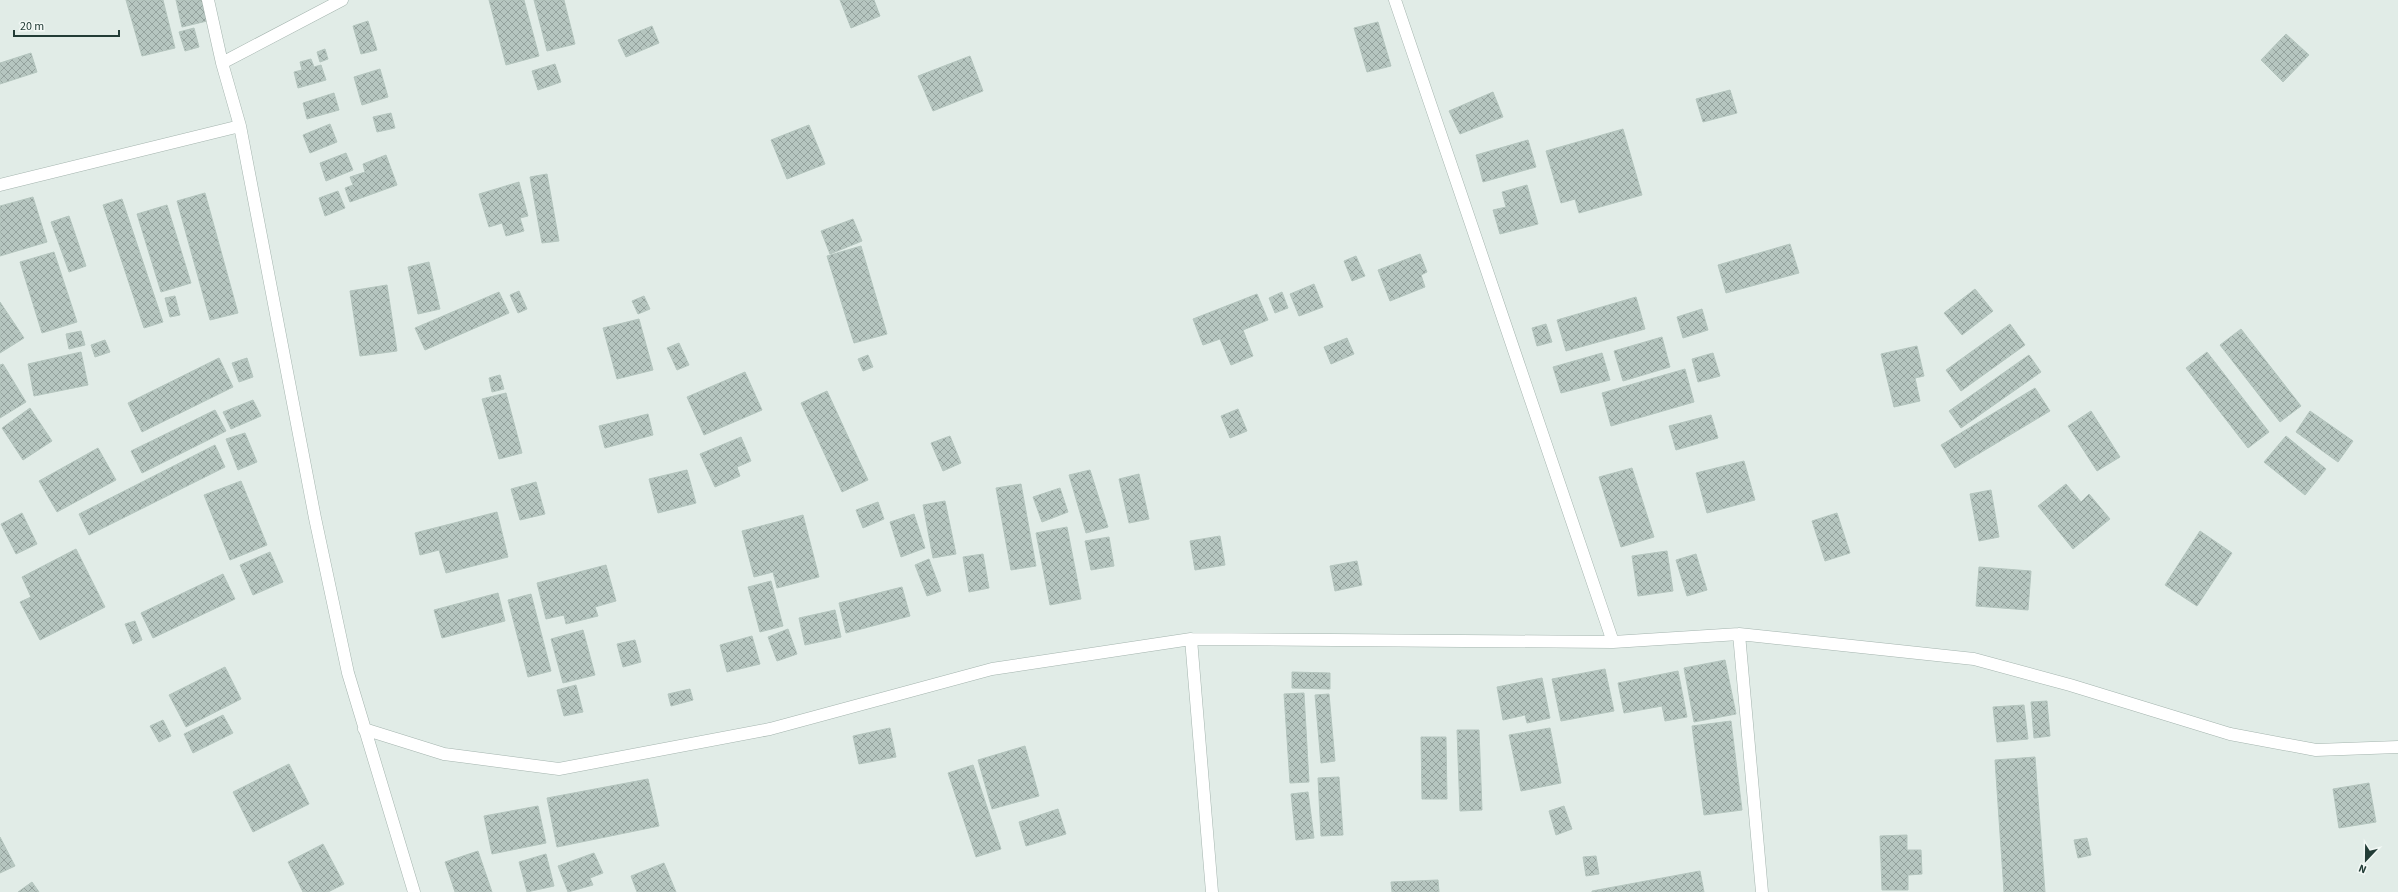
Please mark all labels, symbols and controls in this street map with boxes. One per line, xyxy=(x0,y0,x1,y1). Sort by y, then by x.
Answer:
scale bar xyxy=(14,12,119,38)
text: 20 m xyxy=(20,18,44,35)
north arrow xyxy=(2346,840,2386,880)
text: N xyxy=(2356,860,2369,877)

